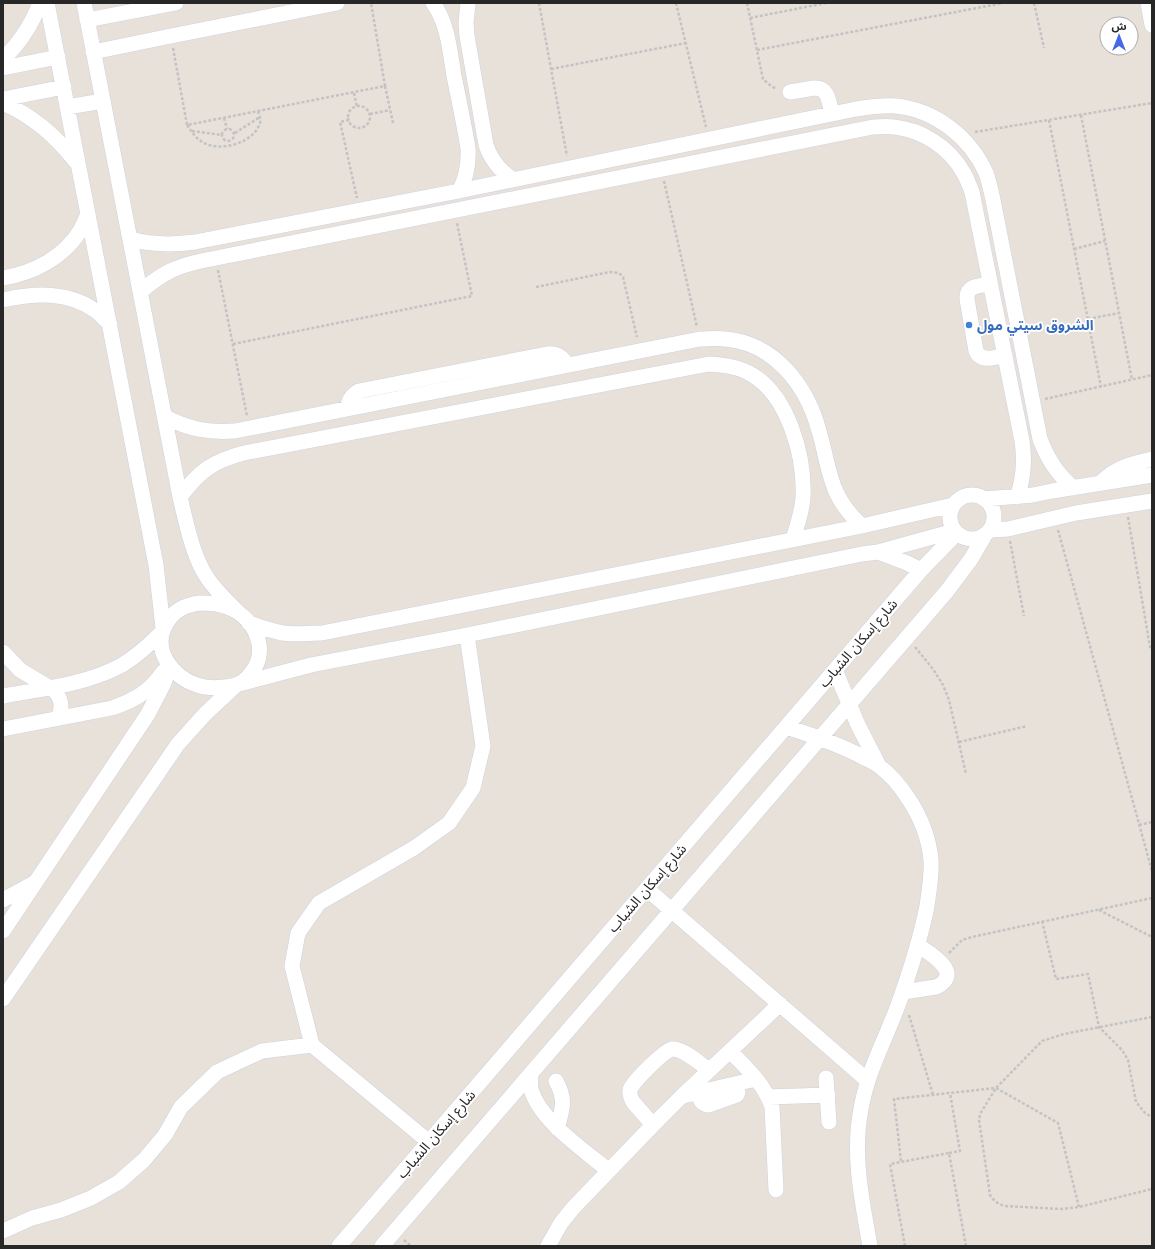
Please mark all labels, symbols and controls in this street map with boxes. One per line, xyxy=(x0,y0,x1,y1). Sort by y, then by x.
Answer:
north arrow xyxy=(1099,16,1139,56)
text: ش xyxy=(1111,19,1127,34)
place label: الشروق سيتي مول xyxy=(977,316,1094,336)
marker: الشروق سيتي مول xyxy=(964,320,974,330)
street label: شارع إسكان الشباب xyxy=(815,595,903,692)
street label: شارع إسكان الشباب xyxy=(604,840,692,937)
street label: شارع إسكان الشباب xyxy=(393,1086,481,1183)

